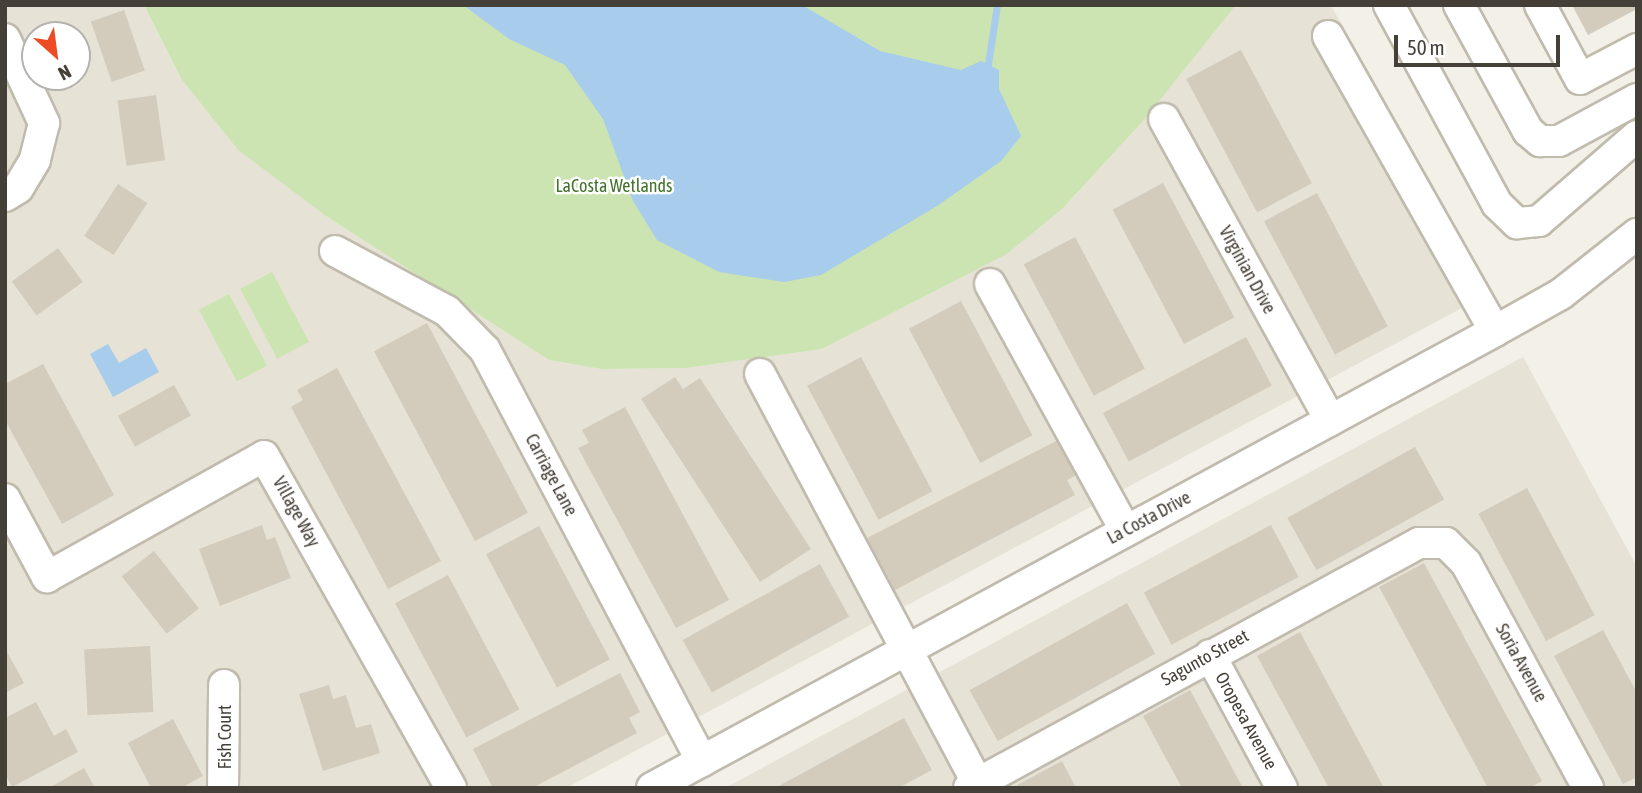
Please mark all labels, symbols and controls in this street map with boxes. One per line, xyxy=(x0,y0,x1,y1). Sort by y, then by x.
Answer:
north arrow xyxy=(21,21,91,91)
scale bar xyxy=(1397,21,1563,65)
text: 50 m xyxy=(1407,35,1445,59)
text: N xyxy=(55,60,75,85)
park label: LaCosta Wetlands xyxy=(556,175,672,197)
street label: Virginian Drive xyxy=(1214,222,1280,318)
street label: Carriage Lane xyxy=(520,430,582,520)
street label: Village Way xyxy=(268,473,324,551)
street label: La Costa Drive xyxy=(1103,487,1195,549)
street label: Soria Avenue xyxy=(1491,620,1551,706)
street label: Sagunto Street xyxy=(1158,625,1252,691)
street label: Oropesa Avenue xyxy=(1210,669,1282,773)
street label: Fish Court xyxy=(214,705,236,769)

